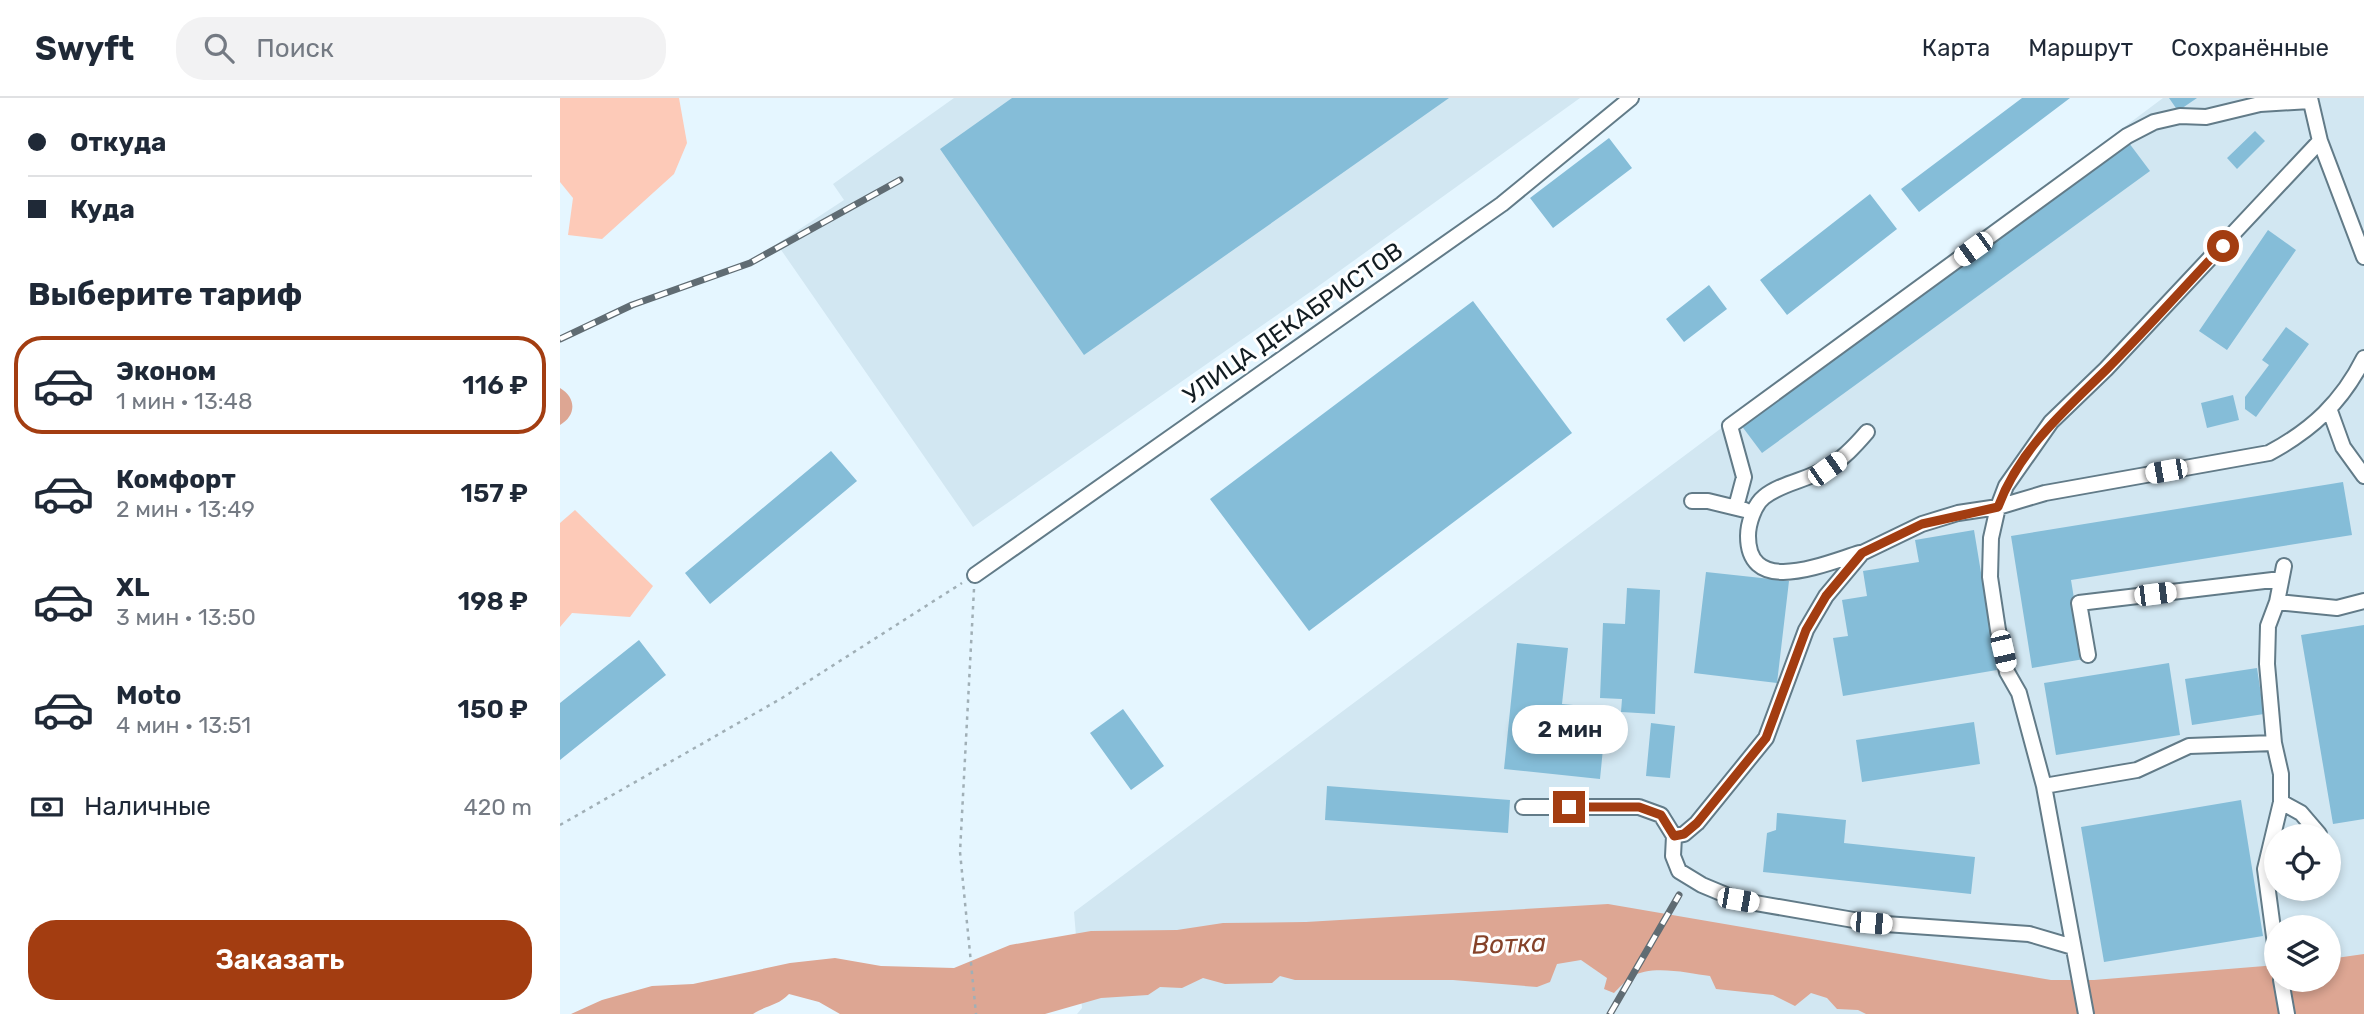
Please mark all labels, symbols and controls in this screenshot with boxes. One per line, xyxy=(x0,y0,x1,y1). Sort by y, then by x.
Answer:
search box xyxy=(176,17,666,80)
text: Swyft xyxy=(35,29,134,68)
icon: search xyxy=(200,29,238,67)
text: Поиск xyxy=(256,33,334,64)
text: Карта xyxy=(1922,34,1990,62)
text: Маршрут xyxy=(2028,34,2133,62)
text: Сохранённые xyxy=(2171,34,2329,62)
text: Откуда xyxy=(70,127,166,158)
text: Куда xyxy=(70,194,135,225)
car xyxy=(1950,228,1997,270)
route start xyxy=(2207,230,2239,262)
street label: УЛИЦА ДЕКАБРИСТОВ xyxy=(1178,237,1408,409)
text: Выберите тариф xyxy=(28,275,302,313)
icon: car xyxy=(32,354,95,417)
text: Эконом xyxy=(116,356,216,387)
text: 116 ₽ xyxy=(462,370,528,401)
text: 1 мин · 13:48 xyxy=(116,387,253,415)
car xyxy=(1804,448,1851,490)
car xyxy=(2144,457,2189,485)
icon: car xyxy=(32,462,95,525)
text: Комфорт xyxy=(116,464,236,495)
text: 157 ₽ xyxy=(460,478,528,509)
text: 2 мин · 13:49 xyxy=(116,495,255,523)
icon: car xyxy=(32,570,95,633)
text: XL xyxy=(116,572,149,603)
car xyxy=(2133,581,2178,607)
text: 198 ₽ xyxy=(458,586,528,617)
text: 3 мин · 13:50 xyxy=(116,603,256,631)
car xyxy=(1989,628,2018,674)
icon: car xyxy=(32,678,95,741)
text: Moto xyxy=(116,680,181,711)
text: 150 ₽ xyxy=(458,694,528,725)
callout: 2 мин xyxy=(1511,706,1627,754)
text: 4 мин · 13:51 xyxy=(116,711,251,739)
text: 2 мин xyxy=(1537,715,1603,743)
icon: cash xyxy=(28,788,66,826)
text: Наличные xyxy=(84,791,211,822)
route end xyxy=(1553,791,1585,823)
text: 420 m xyxy=(464,793,532,821)
map controls xyxy=(2264,824,2341,992)
button: locate xyxy=(2264,824,2341,901)
car xyxy=(1716,886,1761,914)
car xyxy=(1850,911,1893,935)
button: layers xyxy=(2264,915,2341,992)
button: Заказать xyxy=(28,920,532,1000)
water label: Вотка xyxy=(1471,927,1547,961)

